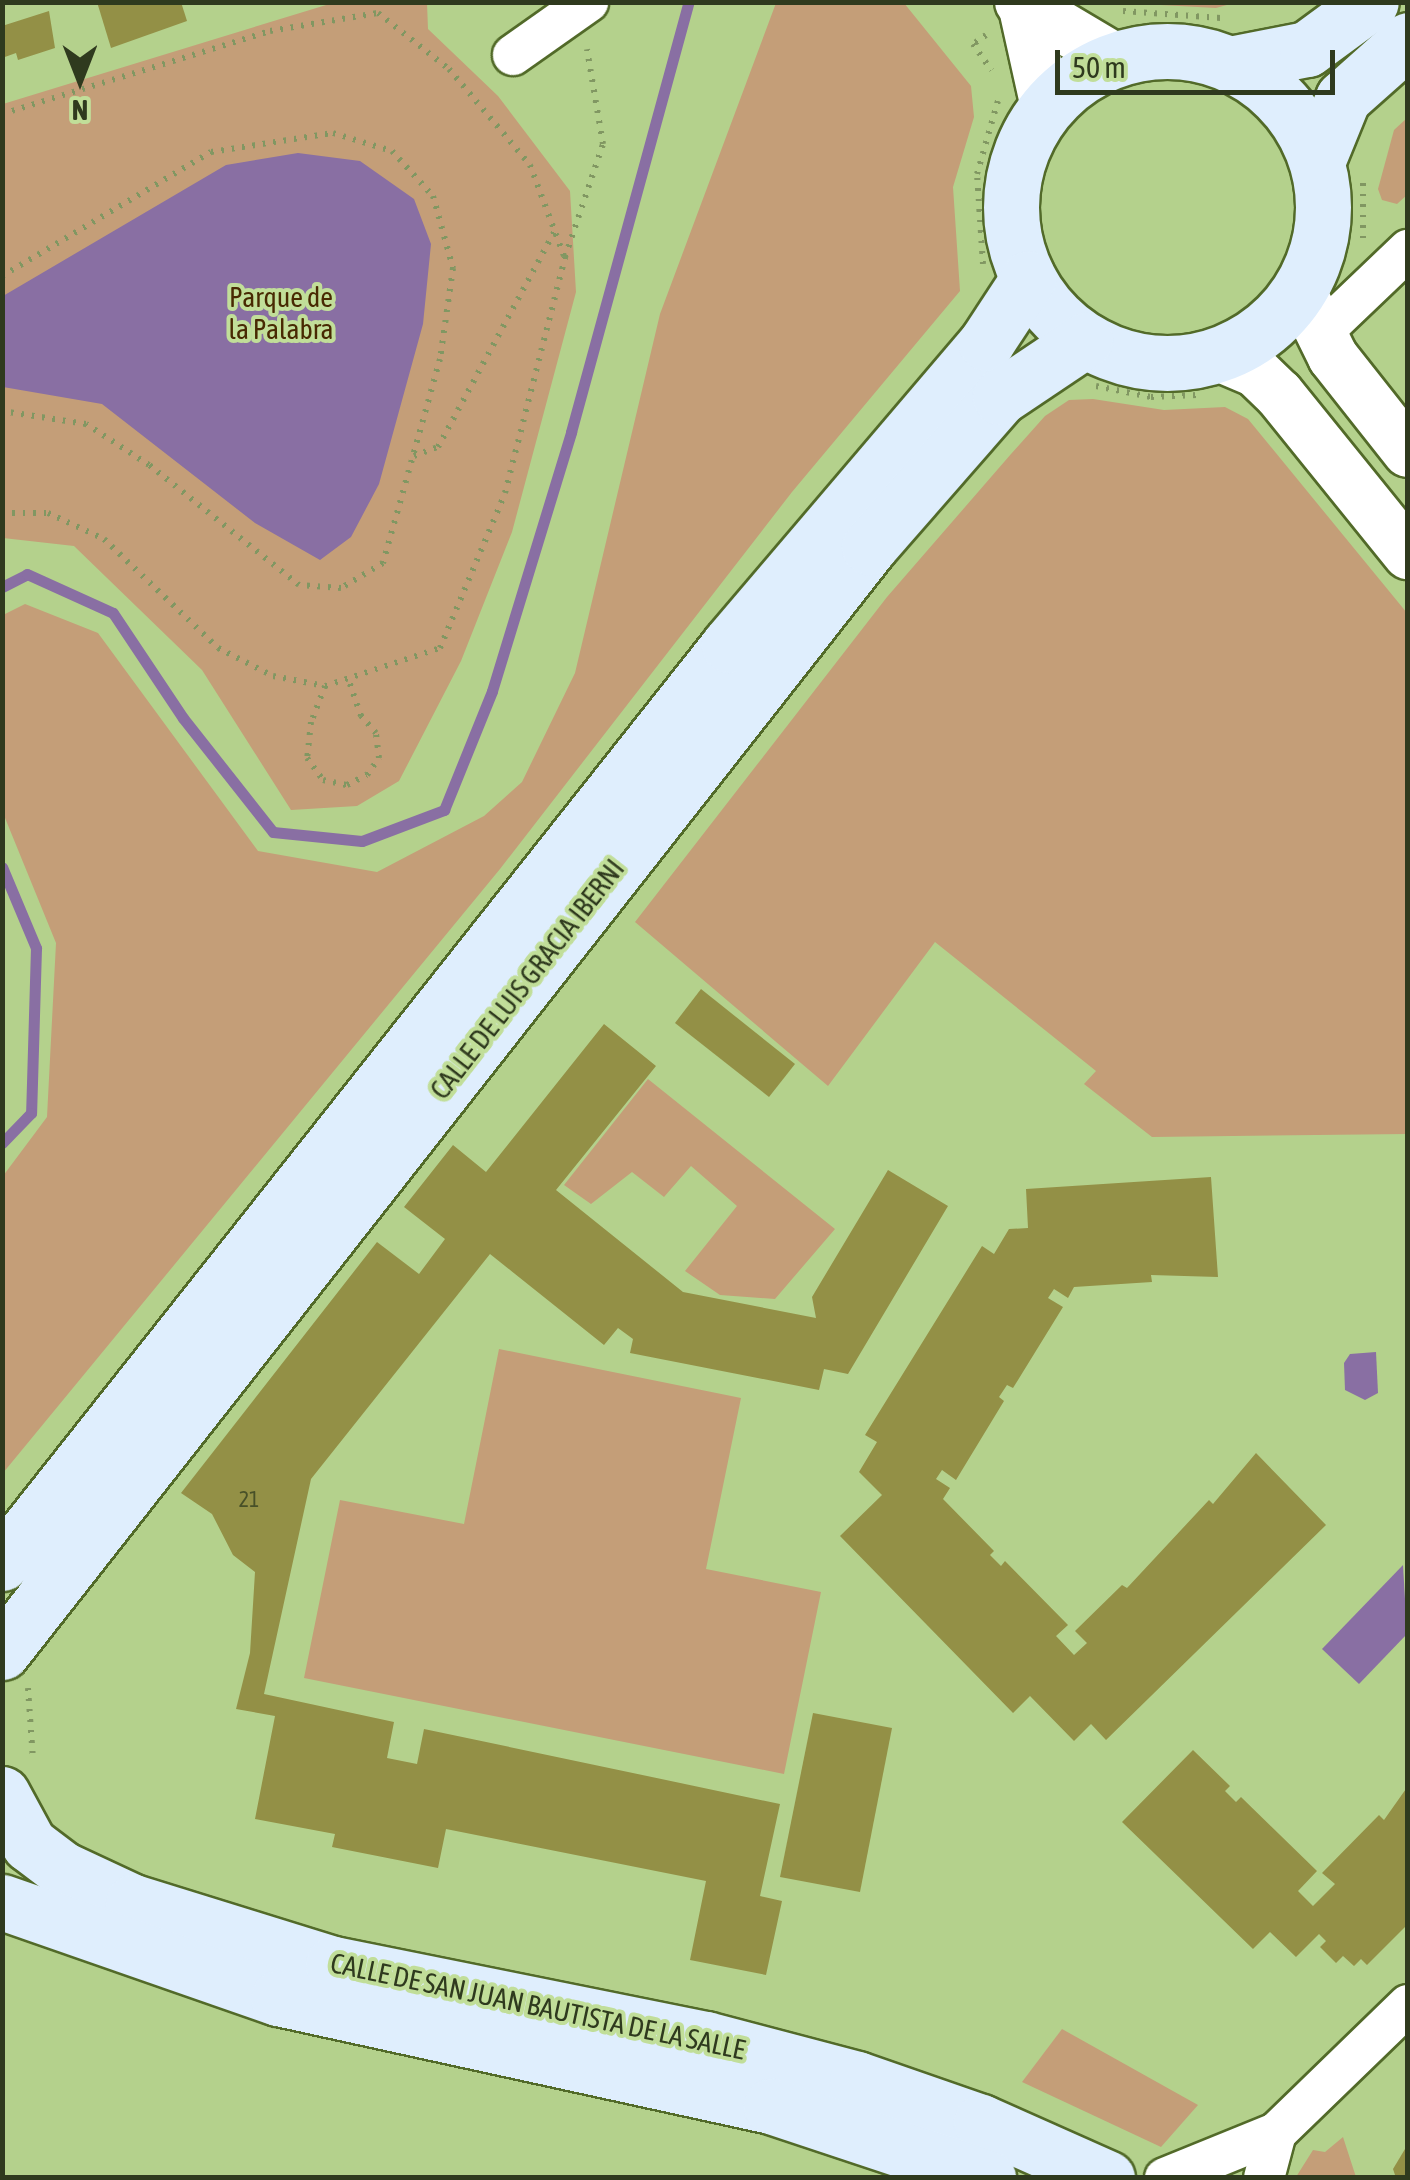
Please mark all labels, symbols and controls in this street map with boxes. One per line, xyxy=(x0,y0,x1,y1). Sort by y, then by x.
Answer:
north arrow xyxy=(30,30,130,130)
scale bar xyxy=(1060,30,1340,92)
text: 50 m xyxy=(1072,50,1126,84)
text: N xyxy=(72,94,88,126)
park label: Parque de la Palabra xyxy=(229,280,333,346)
street label: CALLE DE LUIS GRACIA IBERNI xyxy=(423,852,631,1106)
house number: 21 xyxy=(239,1487,259,1513)
street label: CALLE DE SAN JUAN BAUTISTA DE LA SALLE xyxy=(328,1946,748,2066)

